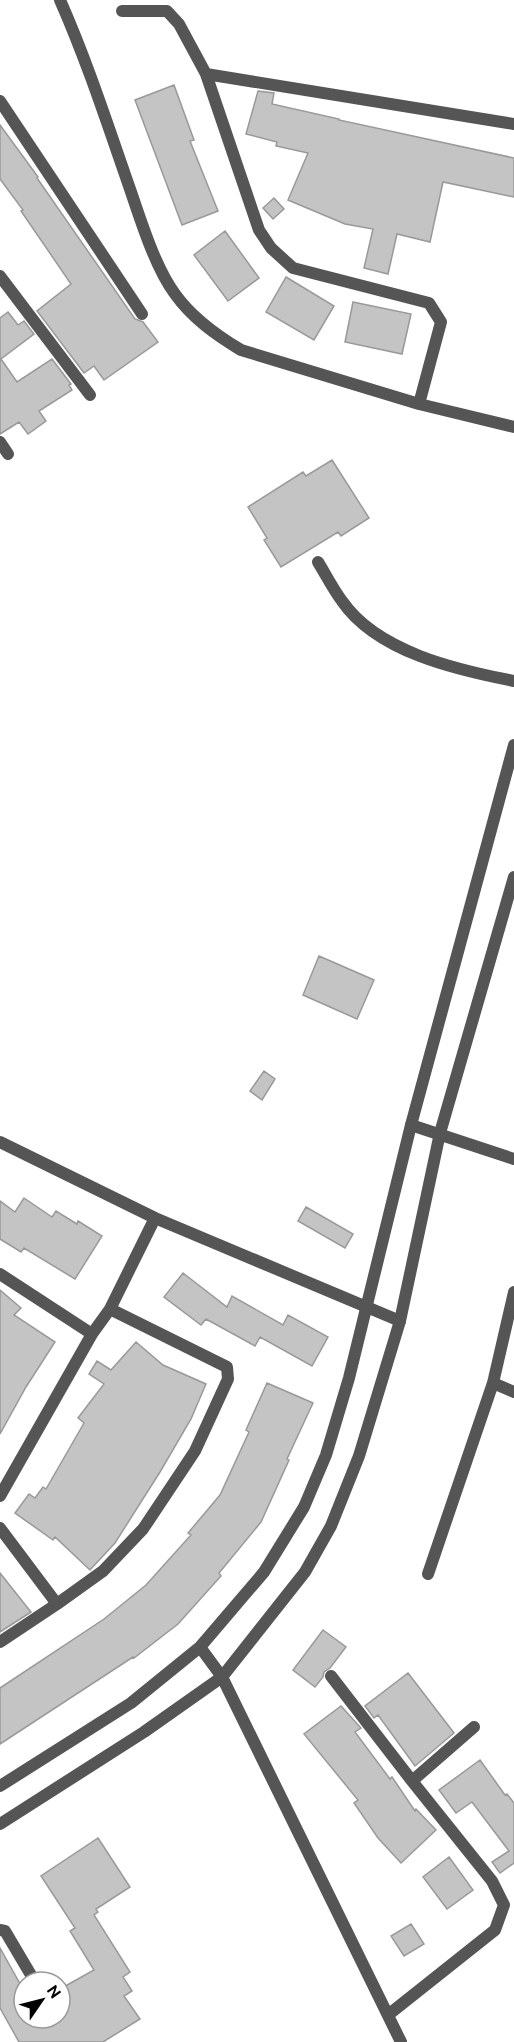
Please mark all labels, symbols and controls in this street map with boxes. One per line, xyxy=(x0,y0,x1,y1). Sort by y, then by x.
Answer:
north arrow xyxy=(12,1970,72,2030)
text: N xyxy=(43,1981,65,2001)

